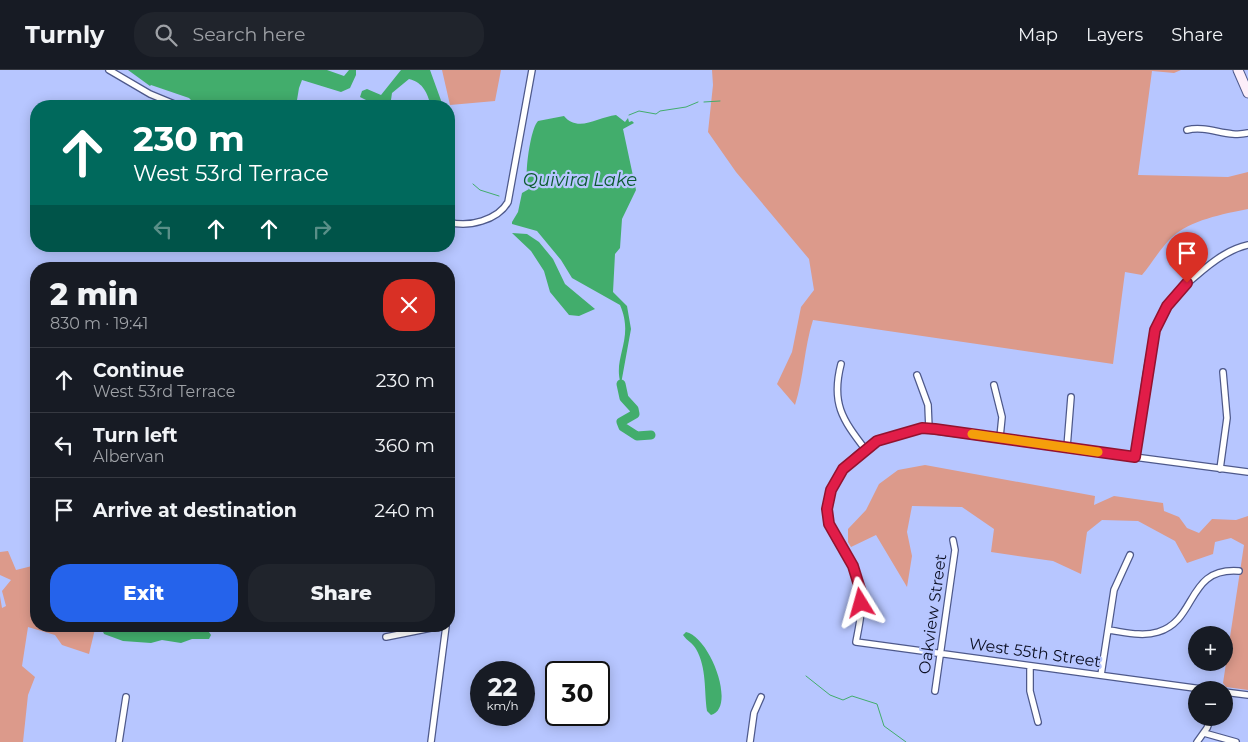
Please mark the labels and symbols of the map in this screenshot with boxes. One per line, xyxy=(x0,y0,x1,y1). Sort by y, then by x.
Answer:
water label: Quivira Lake xyxy=(523,169,637,191)
pin xyxy=(1166,232,1208,283)
street label: Oakview Street xyxy=(915,552,950,675)
position arrow xyxy=(834,576,886,628)
street label: West 55th Street xyxy=(968,634,1103,671)
speed limit sign: 30 xyxy=(545,661,610,726)

